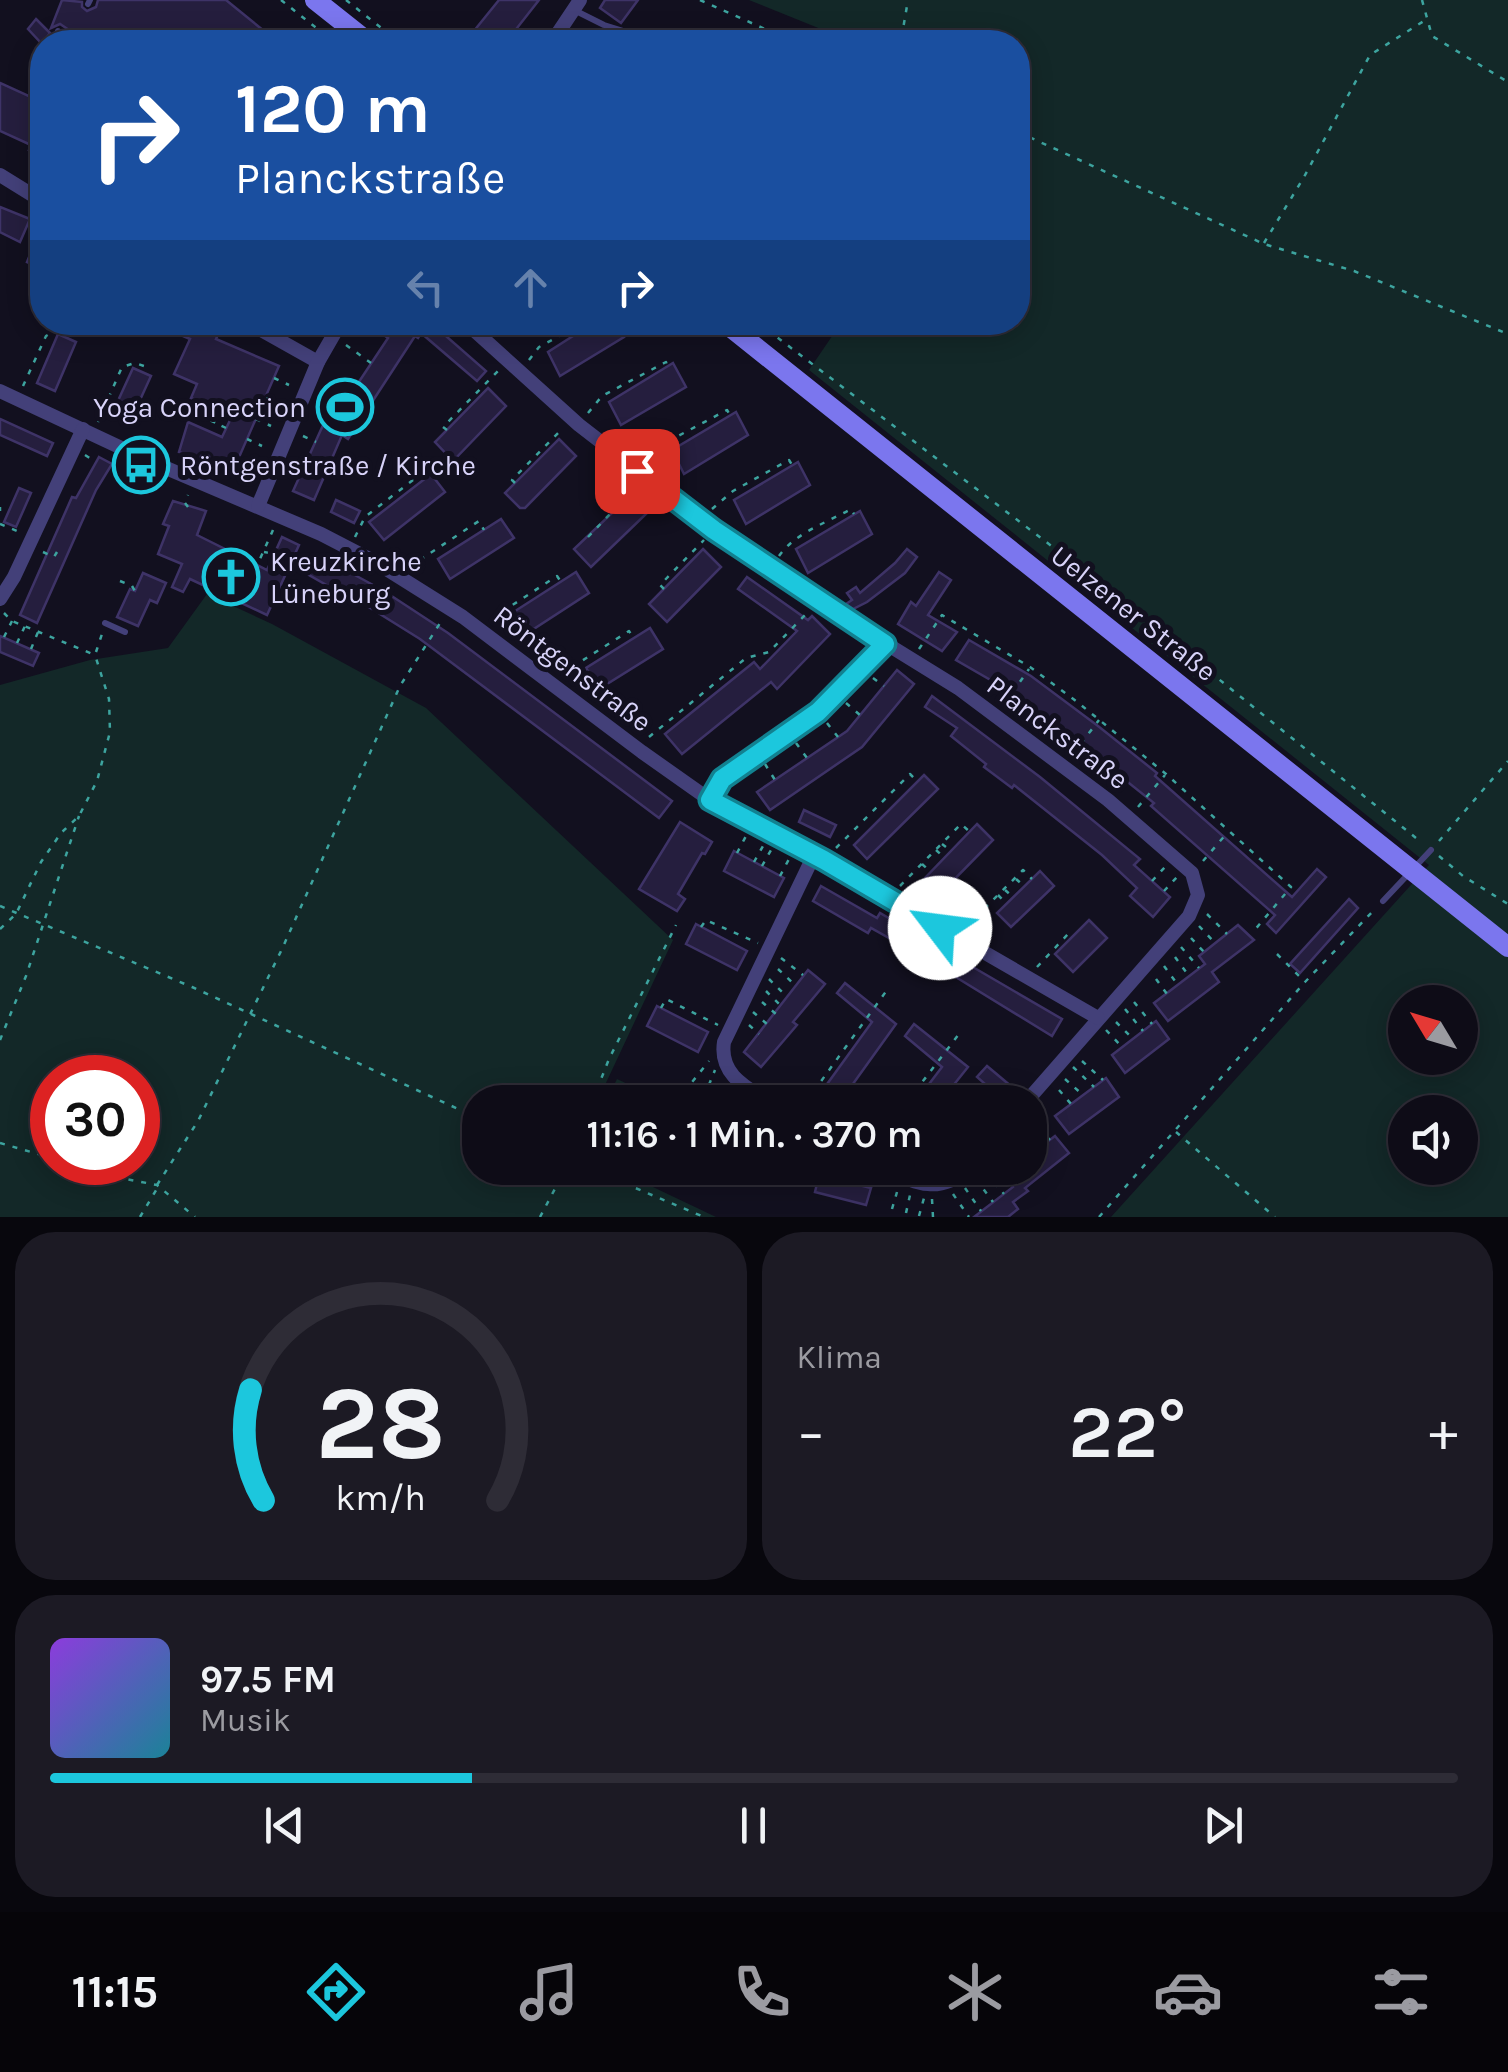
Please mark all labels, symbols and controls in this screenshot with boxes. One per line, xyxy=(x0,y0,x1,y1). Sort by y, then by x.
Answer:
text: 120 m xyxy=(235,68,431,150)
icon: right xyxy=(70,70,200,200)
text: Planckstraße xyxy=(235,152,505,204)
icon: left xyxy=(398,260,453,315)
icon: ahead xyxy=(503,260,558,315)
icon: right xyxy=(608,260,663,315)
sports icon: Yoga Connection xyxy=(315,377,375,437)
place label: Yoga Connection xyxy=(93,391,306,424)
pin xyxy=(595,429,680,514)
bus stop icon: Röntgenstraße / Kirche xyxy=(111,435,171,495)
icon: arrive xyxy=(610,444,665,499)
place label: Röntgenstraße / Kirche xyxy=(180,449,476,482)
street label: Uelzener Straße xyxy=(1044,539,1223,688)
place label: Kreuzkirche Lüneburg xyxy=(270,545,422,610)
church icon: Kreuzkirche Lüneburg xyxy=(201,547,261,607)
street label: Röntgenstraße xyxy=(487,598,658,739)
street label: Planckstraße xyxy=(981,669,1135,796)
position arrow xyxy=(888,876,992,980)
north arrow xyxy=(1388,985,1478,1075)
map controls xyxy=(1388,985,1478,1185)
speed limit sign: 30 xyxy=(30,1055,160,1185)
button: sound xyxy=(1388,1095,1478,1185)
text: 11:16 · 1 Min. · 370 m xyxy=(587,1112,922,1157)
text: Klima xyxy=(797,1339,882,1376)
text: 28 xyxy=(316,1363,446,1484)
text: 22° xyxy=(1068,1388,1186,1476)
text: − xyxy=(797,1400,825,1464)
text: + xyxy=(1429,1400,1458,1464)
text: km/h xyxy=(335,1477,426,1519)
text: 97.5 FM xyxy=(200,1657,336,1702)
text: Musik xyxy=(200,1702,291,1739)
icon: previous xyxy=(257,1798,312,1853)
icon: pause xyxy=(726,1798,781,1853)
icon: next xyxy=(1196,1798,1251,1853)
icon: directions xyxy=(301,1957,371,2027)
icon: music xyxy=(514,1957,584,2027)
icon: phone xyxy=(727,1957,797,2027)
icon: climate xyxy=(940,1957,1010,2027)
icon: car xyxy=(1153,1957,1223,2027)
icon: filters xyxy=(1366,1957,1436,2027)
text: 11:15 xyxy=(72,1966,158,2018)

